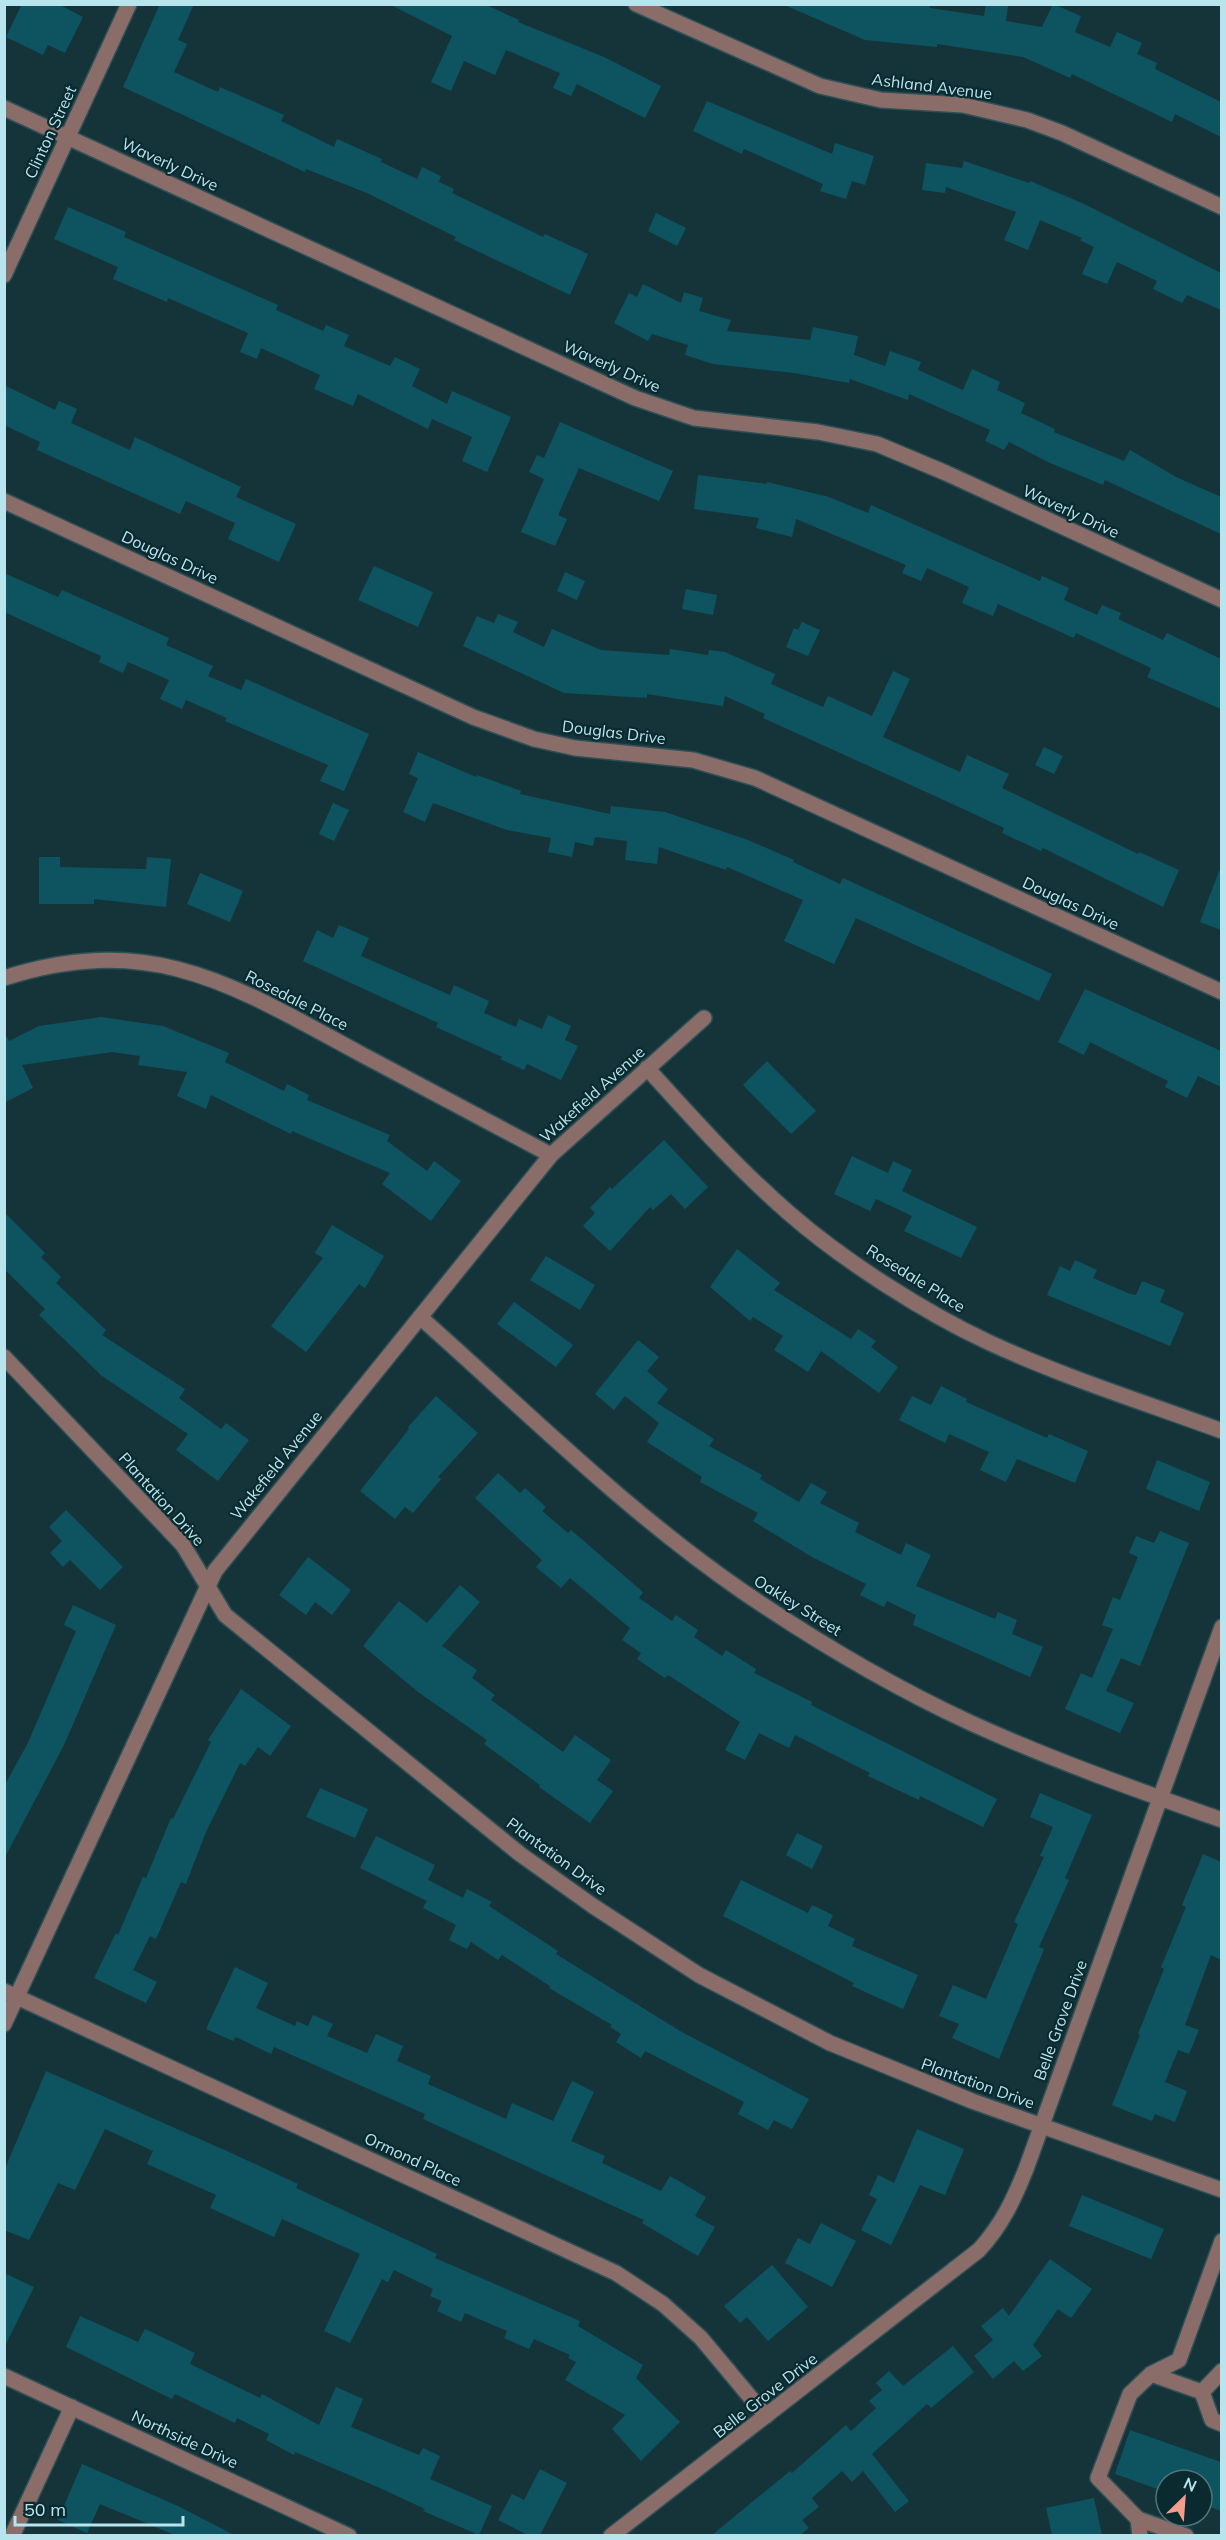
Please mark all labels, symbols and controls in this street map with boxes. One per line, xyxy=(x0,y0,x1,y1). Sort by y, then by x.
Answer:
street label: Ashland Avenue xyxy=(871,69,993,103)
street label: Clinton Street xyxy=(20,82,80,182)
street label: Waverly Drive xyxy=(118,133,222,195)
street label: Waverly Drive xyxy=(560,336,664,396)
street label: Waverly Drive xyxy=(1019,480,1123,542)
street label: Douglas Drive xyxy=(119,526,221,588)
street label: Douglas Drive xyxy=(561,716,667,748)
street label: Douglas Drive xyxy=(1020,872,1122,934)
street label: Rosedale Place xyxy=(242,965,352,1035)
street label: Wakefield Avenue xyxy=(535,1042,649,1146)
street label: Rosedale Place xyxy=(863,1240,969,1316)
street label: Wakefield Avenue xyxy=(226,1406,326,1524)
street label: Plantation Drive xyxy=(115,1448,209,1550)
street label: Oakley Street xyxy=(750,1570,846,1640)
street label: Plantation Drive xyxy=(503,1813,611,1899)
street label: Belle Grove Drive xyxy=(1029,1957,1091,2083)
street label: Plantation Drive xyxy=(919,2053,1037,2113)
street label: Ormond Place xyxy=(361,2128,465,2190)
street label: Belle Grove Drive xyxy=(709,2348,821,2442)
street label: Northside Drive xyxy=(129,2406,241,2472)
north arrow xyxy=(1154,2468,1214,2528)
text: N xyxy=(1181,2473,1200,2496)
scale bar xyxy=(15,2489,183,2527)
text: 50 m xyxy=(24,2498,66,2521)

